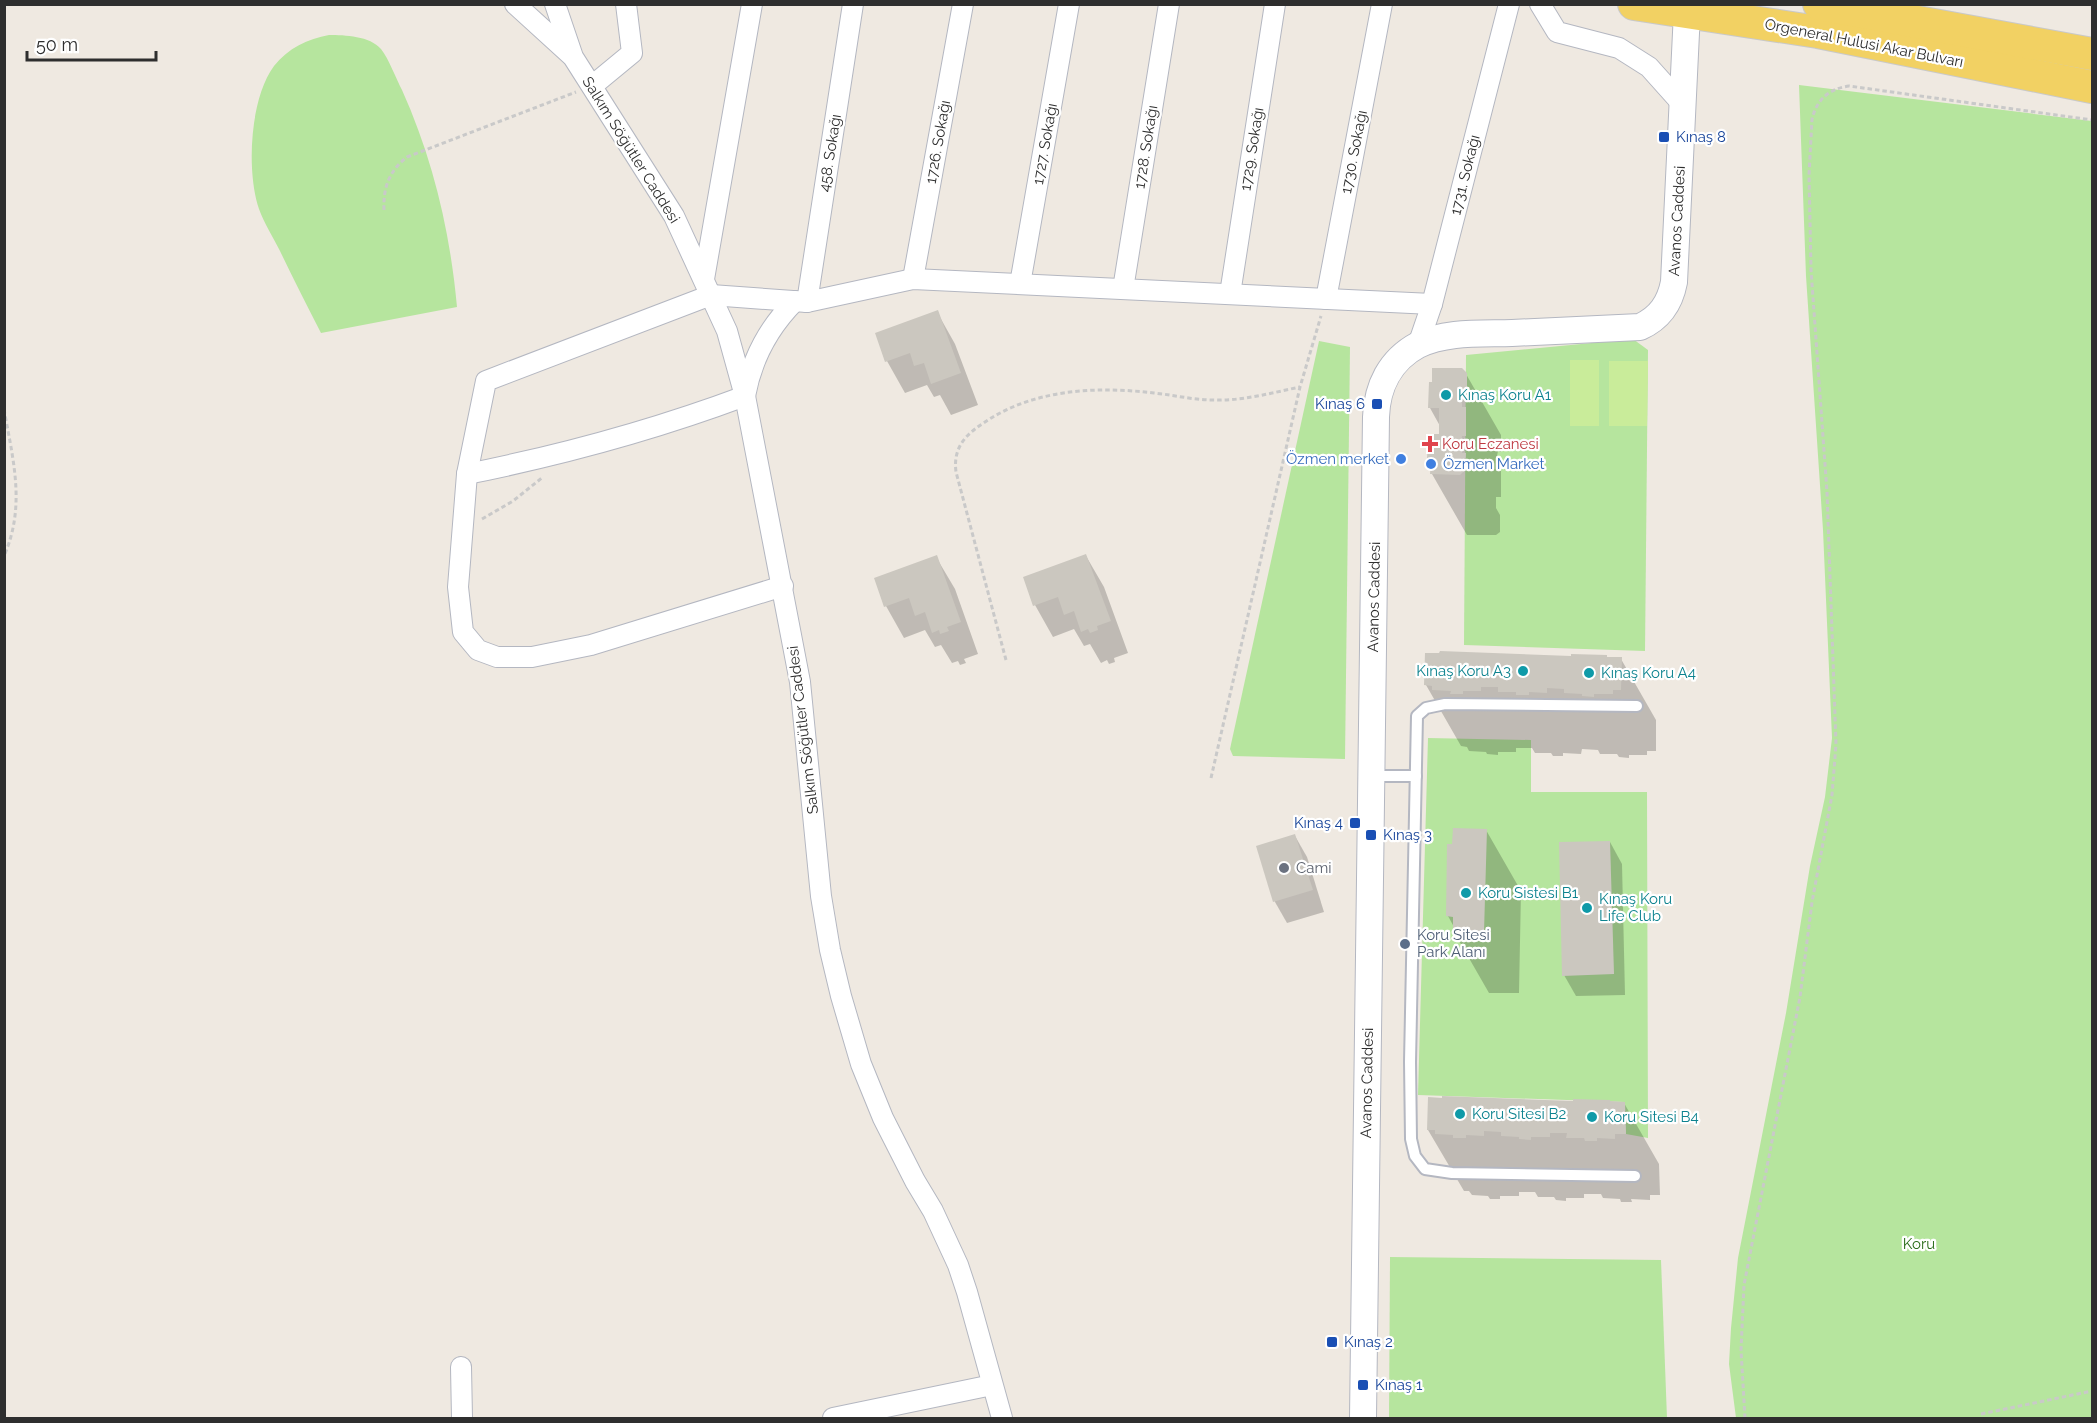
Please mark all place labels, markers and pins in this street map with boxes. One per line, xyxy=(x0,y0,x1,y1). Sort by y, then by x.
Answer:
place label: Kınaş 8 xyxy=(1676,128,1726,146)
marker: Kınaş 8 xyxy=(1657,130,1671,144)
place label: Kınaş Koru A1 xyxy=(1458,386,1552,404)
marker: Kınaş Koru A1 xyxy=(1439,388,1453,402)
place label: Kınaş 6 xyxy=(1315,395,1365,413)
marker: Kınaş 6 xyxy=(1370,397,1384,411)
place label: Koru Eczanesi xyxy=(1442,435,1539,453)
marker: Koru Eczanesi xyxy=(1423,437,1437,451)
place label: Özmen merket xyxy=(1286,449,1389,468)
marker: Özmen merket xyxy=(1394,452,1408,466)
place label: Özmen Market xyxy=(1443,454,1545,473)
marker: Özmen Market xyxy=(1424,457,1438,471)
place label: Kınaş Koru A3 xyxy=(1416,662,1511,680)
marker: Kınaş Koru A3 xyxy=(1516,664,1530,678)
place label: Kınaş Koru A4 xyxy=(1601,664,1696,682)
marker: Kınaş Koru A4 xyxy=(1582,666,1596,680)
place label: Kınaş 4 xyxy=(1294,814,1343,832)
marker: Kınaş 4 xyxy=(1348,816,1362,830)
place label: Kınaş 3 xyxy=(1383,826,1432,844)
marker: Kınaş 3 xyxy=(1364,828,1378,842)
place label: Cami xyxy=(1296,859,1332,877)
marker: Cami xyxy=(1277,861,1291,875)
place label: Koru Sistesi B1 xyxy=(1478,884,1579,902)
marker: Koru Sistesi B1 xyxy=(1459,886,1473,900)
place label: Kınaş Koru Life Club xyxy=(1599,890,1672,925)
marker: Kınaş Koru Life Club xyxy=(1580,901,1594,915)
place label: Koru Sitesi Park Alanı xyxy=(1417,926,1490,961)
marker: Koru Sitesi Park Alanı xyxy=(1398,937,1412,951)
place label: Koru Sitesi B2 xyxy=(1472,1105,1567,1123)
marker: Koru Sitesi B2 xyxy=(1453,1107,1467,1121)
place label: Koru Sitesi B4 xyxy=(1604,1108,1699,1126)
marker: Koru Sitesi B4 xyxy=(1585,1110,1599,1124)
place label: Kınaş 2 xyxy=(1344,1333,1393,1351)
marker: Kınaş 2 xyxy=(1325,1335,1339,1349)
place label: Kınaş 1 xyxy=(1375,1376,1423,1394)
marker: Kınaş 1 xyxy=(1356,1378,1370,1392)

